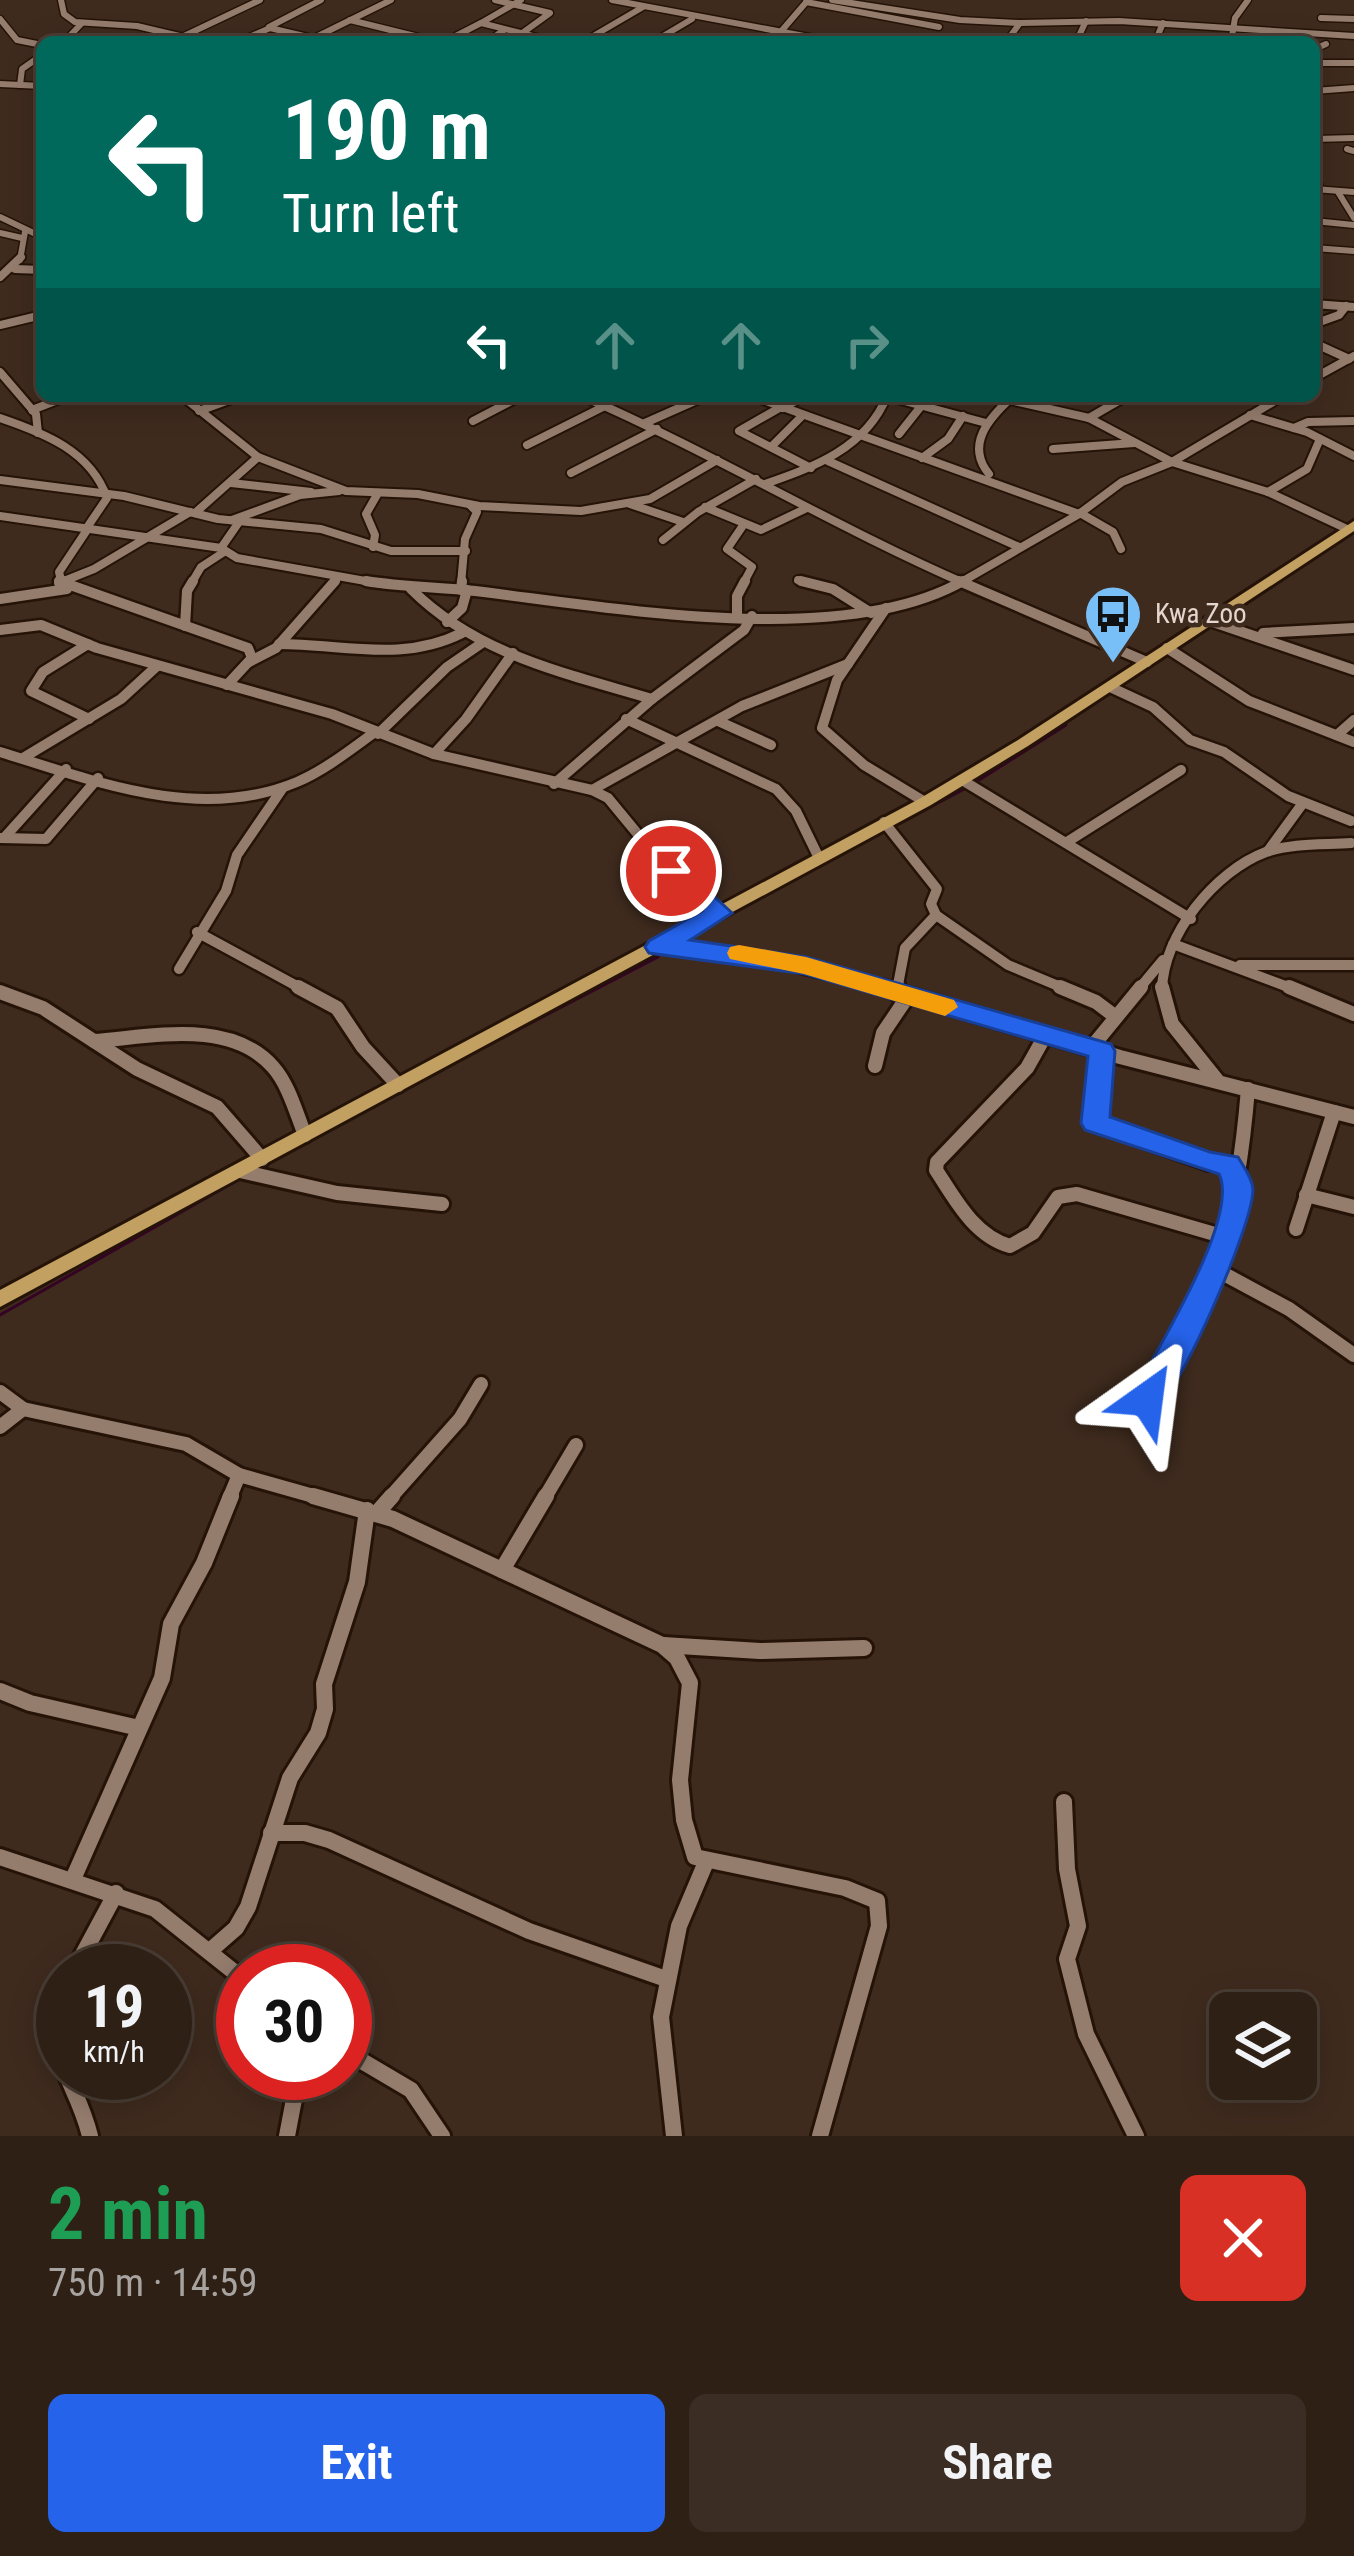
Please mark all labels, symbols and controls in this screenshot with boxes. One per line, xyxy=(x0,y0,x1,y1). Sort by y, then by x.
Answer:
text: 190 m xyxy=(282,81,491,180)
icon: left xyxy=(84,84,240,240)
text: Turn left xyxy=(282,182,459,245)
icon: left xyxy=(456,312,522,378)
icon: ahead xyxy=(582,312,648,378)
icon: ahead xyxy=(708,312,774,378)
icon: right xyxy=(834,312,900,378)
bus stop icon: Kwa Zoo xyxy=(1082,583,1144,665)
place label: Kwa Zoo xyxy=(1155,598,1247,630)
pin xyxy=(620,820,722,922)
icon: arrive xyxy=(638,838,704,904)
position arrow xyxy=(1084,1336,1210,1462)
speed limit sign: 30 xyxy=(216,1944,372,2100)
text: 19 xyxy=(84,1971,144,2042)
map controls xyxy=(1209,1992,1317,2100)
button: layers xyxy=(1209,1992,1317,2100)
text: km/h xyxy=(83,2034,145,2069)
text: 2 min xyxy=(48,2172,208,2257)
button: close xyxy=(1180,2175,1306,2301)
text: 750 m · 14:59 xyxy=(48,2260,258,2306)
button: Exit xyxy=(48,2394,665,2532)
button: Share xyxy=(689,2394,1306,2532)

